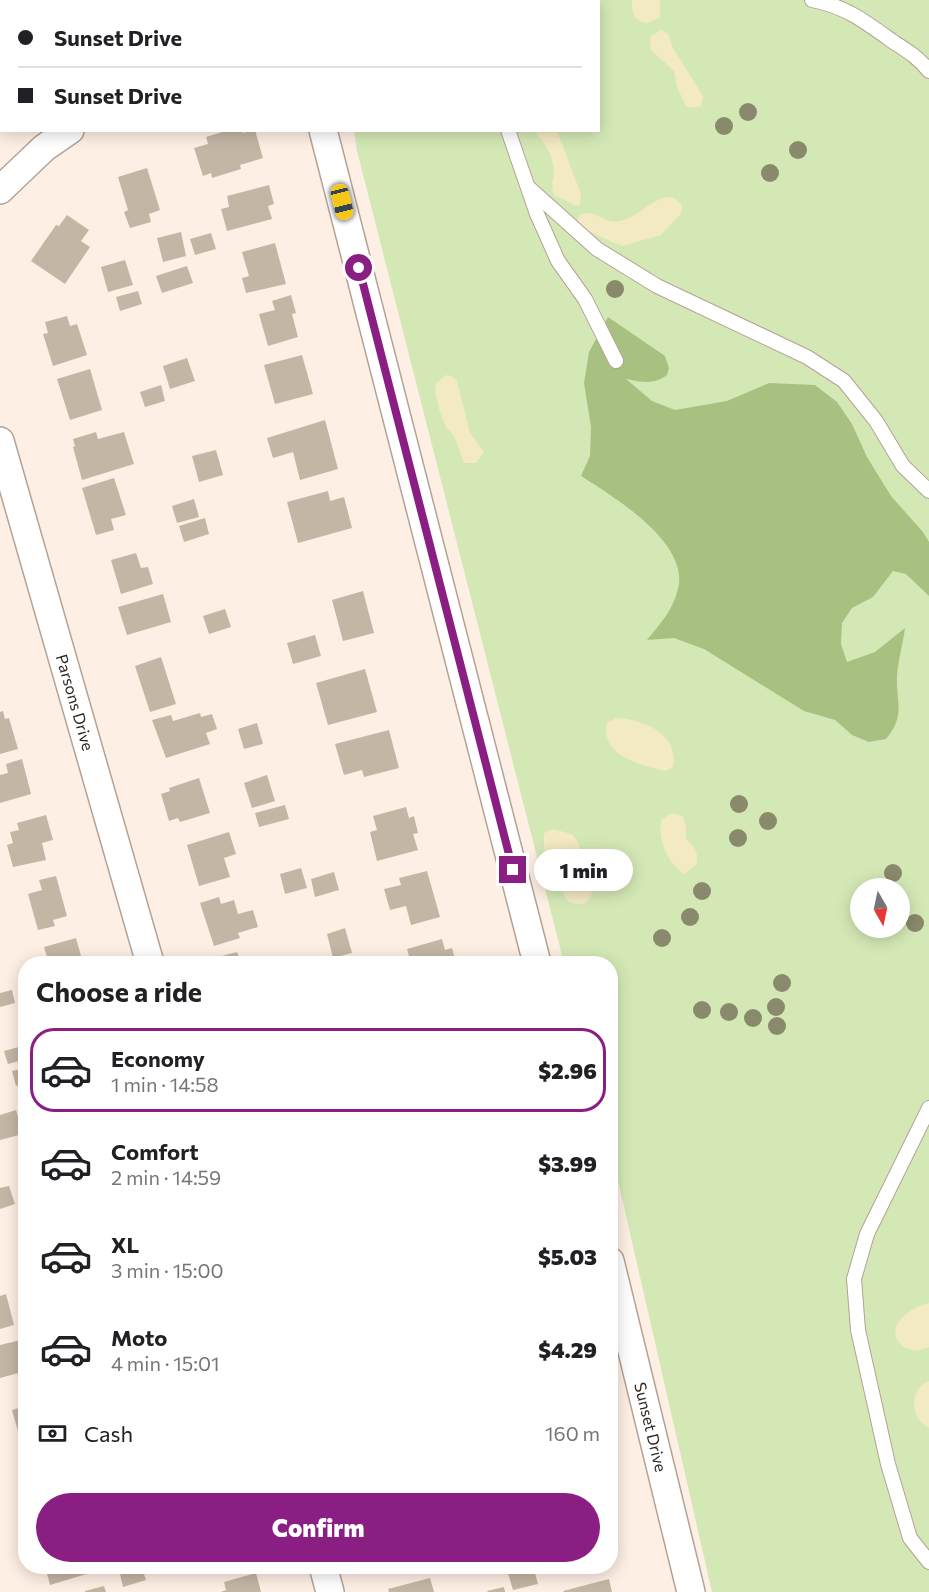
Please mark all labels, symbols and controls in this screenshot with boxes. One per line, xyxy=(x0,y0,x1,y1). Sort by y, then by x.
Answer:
text: Sunset Drive xyxy=(54,24,182,51)
text: Sunset Drive xyxy=(54,82,182,109)
car xyxy=(329,182,355,222)
route start xyxy=(345,254,372,281)
street label: Parsons Drive xyxy=(53,652,98,753)
callout: 1 min xyxy=(534,849,633,891)
route end xyxy=(499,856,526,883)
text: 1 min xyxy=(559,858,608,882)
north arrow xyxy=(850,878,910,938)
map controls xyxy=(850,878,910,938)
text: Choose a ride xyxy=(36,975,202,1008)
icon: car xyxy=(39,1043,93,1097)
text: Economy xyxy=(111,1045,205,1072)
text: $2.96 xyxy=(538,1057,597,1084)
text: 1 min · 14:58 xyxy=(111,1072,219,1096)
icon: car xyxy=(39,1136,93,1190)
text: Comfort xyxy=(111,1138,199,1165)
text: $3.99 xyxy=(538,1150,597,1177)
text: 2 min · 14:59 xyxy=(111,1165,221,1189)
icon: car xyxy=(39,1229,93,1283)
text: XL xyxy=(111,1231,139,1258)
text: $5.03 xyxy=(538,1243,597,1270)
text: 3 min · 15:00 xyxy=(111,1258,224,1282)
icon: car xyxy=(39,1322,93,1376)
text: Moto xyxy=(111,1324,167,1351)
text: $4.29 xyxy=(538,1336,597,1363)
text: 4 min · 15:01 xyxy=(111,1351,220,1375)
street label: Sunset Drive xyxy=(631,1380,671,1474)
icon: cash xyxy=(36,1417,69,1450)
text: Cash xyxy=(84,1420,133,1447)
text: 160 m xyxy=(545,1421,600,1445)
button: Confirm xyxy=(36,1493,600,1562)

